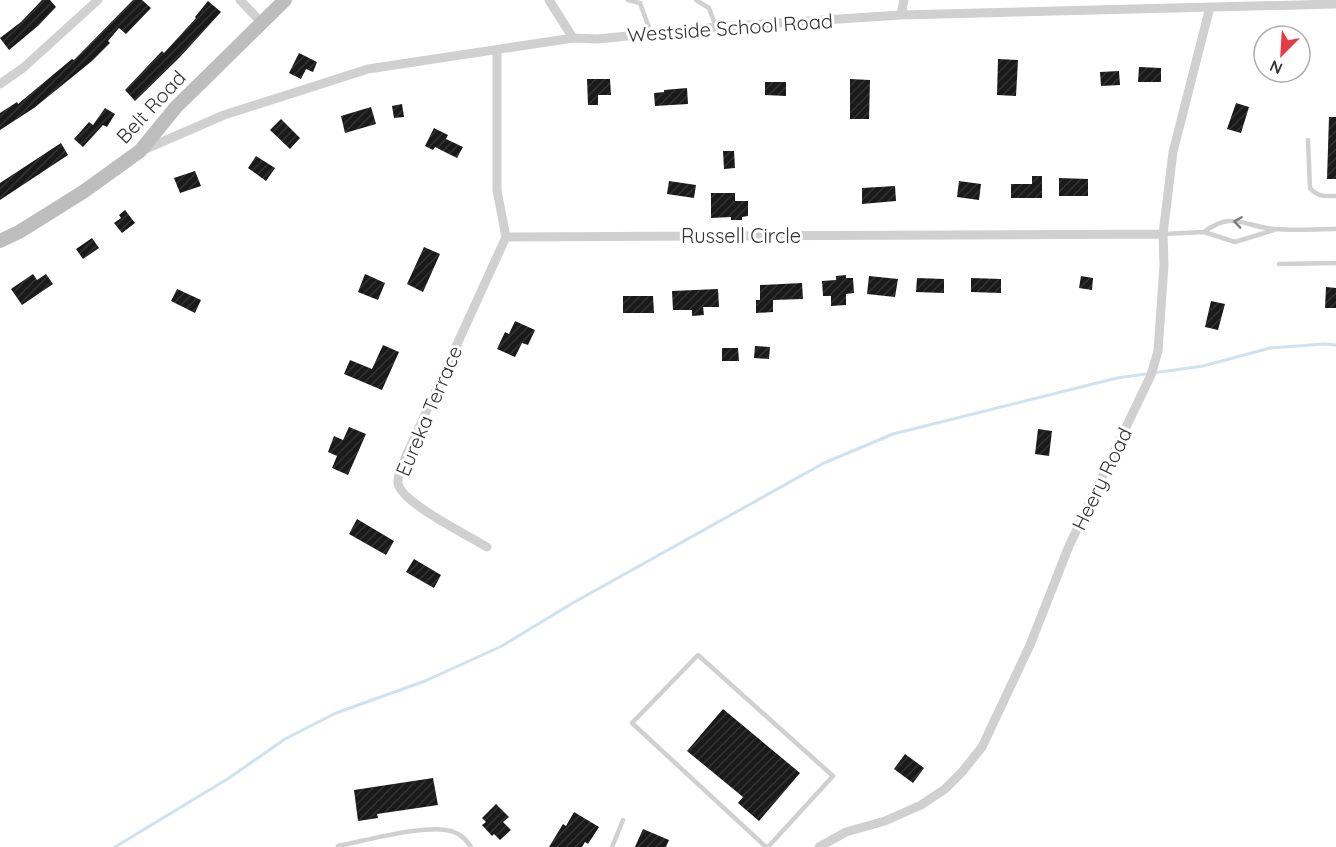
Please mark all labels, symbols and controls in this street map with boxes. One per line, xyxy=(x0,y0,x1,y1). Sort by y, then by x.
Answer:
street label: Westside School Road xyxy=(626,8,834,47)
north arrow xyxy=(1252,24,1312,84)
text: N xyxy=(1266,56,1285,79)
street label: Belt Road xyxy=(111,65,191,148)
one-way arrow xyxy=(1233,216,1243,229)
street label: Russell Circle xyxy=(681,223,801,248)
street label: Eureka Terrace xyxy=(390,342,467,480)
street label: Heery Road xyxy=(1066,423,1137,534)

